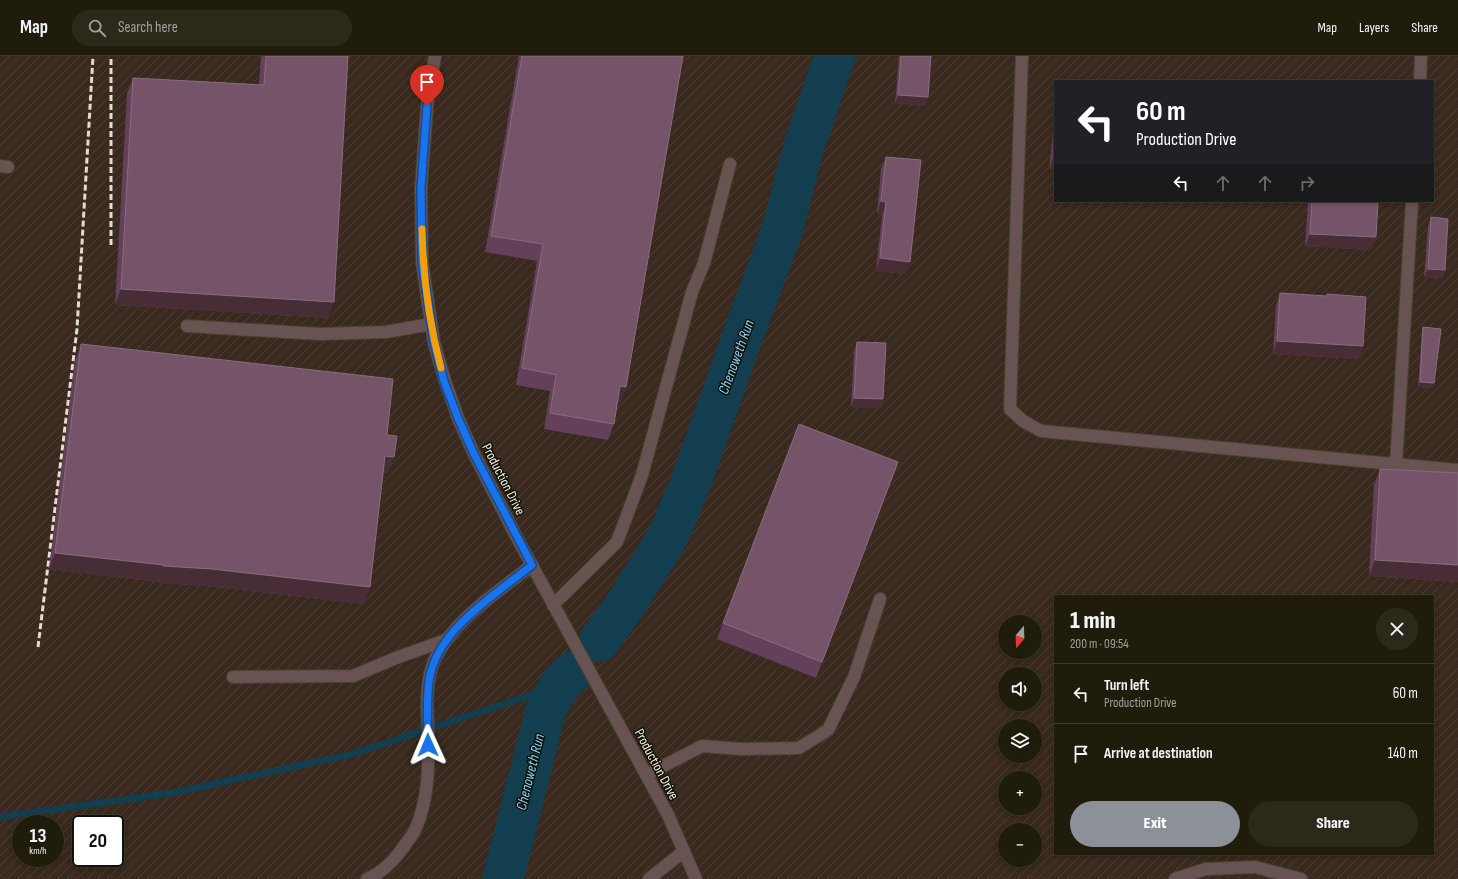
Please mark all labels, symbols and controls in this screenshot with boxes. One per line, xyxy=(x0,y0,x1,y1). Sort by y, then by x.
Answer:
search box xyxy=(72,10,352,46)
text: Map xyxy=(20,16,48,39)
icon: search xyxy=(86,17,108,39)
text: Search here xyxy=(118,18,178,37)
text: Map xyxy=(1317,19,1337,36)
text: Layers xyxy=(1359,19,1389,36)
text: Share xyxy=(1411,19,1438,36)
pin xyxy=(410,65,444,106)
icon: arrive xyxy=(416,71,438,93)
text: 60 m xyxy=(1136,95,1185,128)
icon: left xyxy=(1070,96,1122,148)
text: Production Drive xyxy=(1136,129,1236,150)
icon: left xyxy=(1170,172,1192,194)
icon: ahead xyxy=(1212,172,1234,194)
icon: ahead xyxy=(1254,172,1276,194)
icon: right xyxy=(1296,172,1318,194)
water label: Chenoweth Run xyxy=(714,317,759,397)
street label: Production Drive xyxy=(478,441,529,518)
text: 1 min xyxy=(1070,606,1116,635)
button: close xyxy=(1376,608,1418,650)
north arrow xyxy=(998,615,1042,659)
map controls xyxy=(998,615,1042,867)
text: 200 m · 09:54 xyxy=(1070,636,1129,652)
button: sound xyxy=(998,667,1042,711)
text: Turn left xyxy=(1104,676,1149,695)
icon: left xyxy=(1070,683,1092,705)
text: 60 m xyxy=(1393,684,1418,703)
text: Production Drive xyxy=(1104,695,1177,711)
button: layers xyxy=(998,719,1042,763)
position arrow xyxy=(407,724,449,766)
street label: Production Drive xyxy=(631,726,682,803)
water label: Chenoweth Run xyxy=(512,732,549,812)
icon: arrive xyxy=(1070,743,1092,765)
text: Arrive at destination xyxy=(1104,744,1213,763)
text: 140 m xyxy=(1388,744,1418,763)
button: + xyxy=(998,771,1042,815)
button: Exit xyxy=(1070,801,1240,847)
button: Share xyxy=(1248,801,1418,847)
speed limit sign: 20 xyxy=(72,815,124,867)
button: − xyxy=(998,823,1042,867)
text: 13 xyxy=(30,824,46,848)
text: km/h xyxy=(29,845,47,857)

